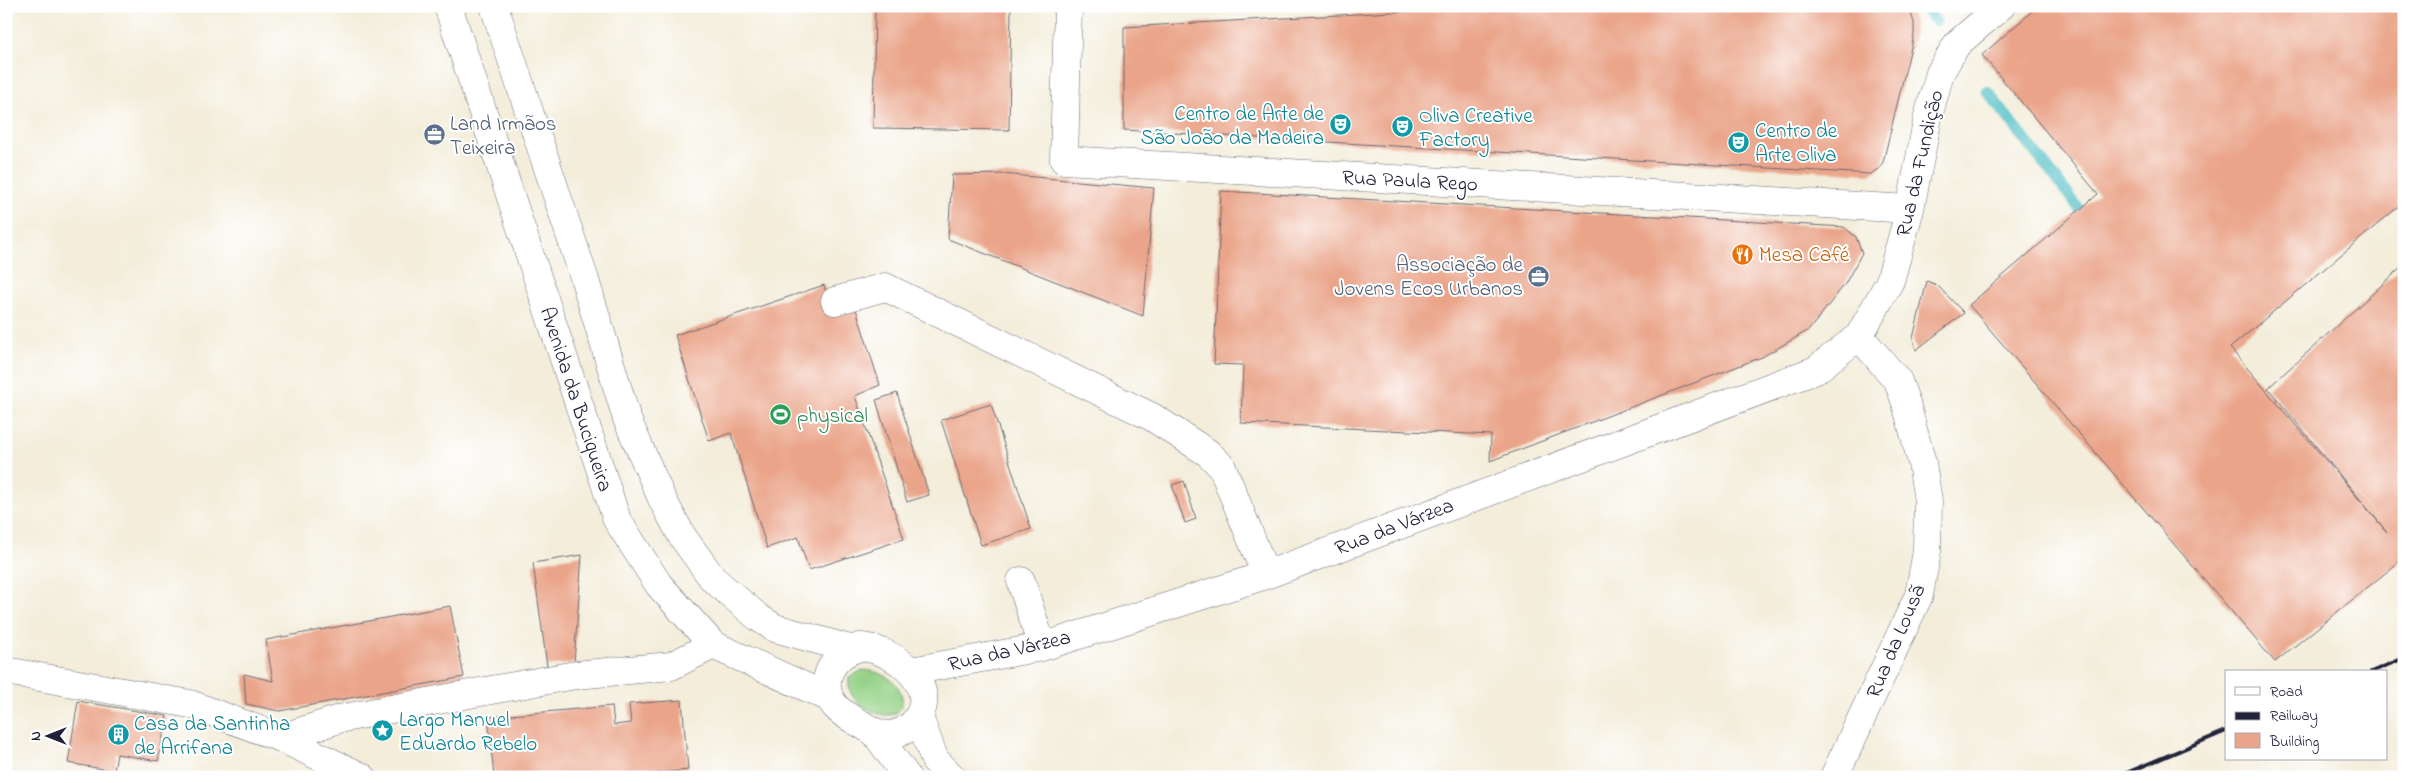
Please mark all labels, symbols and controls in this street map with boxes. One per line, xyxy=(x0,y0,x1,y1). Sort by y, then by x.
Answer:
street label: Rua da Fundição xyxy=(1890,87,1952,240)
place label: Centro de Arte de São João da Madeira xyxy=(1140,100,1325,154)
place label: Oliva Creative Factory xyxy=(1418,102,1533,158)
place label: Land Irmãos Teixeira xyxy=(450,110,557,164)
theatre icon: Centro de Arte de São João da Madeira xyxy=(1328,113,1352,137)
theatre icon: Oliva Creative Factory xyxy=(1391,115,1415,139)
place label: Centro de Arte Oliva xyxy=(1755,117,1838,171)
office icon: Land Irmãos Teixeira xyxy=(422,123,446,147)
theatre icon: Centro de Arte Oliva xyxy=(1727,130,1751,154)
street label: Rua Paula Rego xyxy=(1341,163,1479,203)
place label: Mesa Café xyxy=(1759,241,1850,271)
restaurant icon: Mesa Café xyxy=(1731,242,1755,266)
place label: Associação de Jovens Ecos Urbanos xyxy=(1334,251,1524,305)
office icon: Associação de Jovens Ecos Urbanos xyxy=(1527,264,1551,288)
street label: Avenida da Buciqueira xyxy=(531,303,619,496)
place label: physical xyxy=(797,402,868,434)
sports icon: physical xyxy=(769,403,793,427)
street label: Rua da Várzea xyxy=(1331,491,1458,564)
street label: Rua da Lousã xyxy=(1859,580,1934,703)
street label: Rua da Várzea xyxy=(945,623,1074,681)
legend xyxy=(2225,670,2388,760)
text: Road xyxy=(2270,681,2303,703)
text: Railway xyxy=(2270,705,2318,728)
place label: Largo Manuel Eduardo Rebelo xyxy=(399,706,537,760)
north arrow xyxy=(22,710,72,760)
place label: Casa da Santinha de Arrifana xyxy=(134,710,290,764)
place icon: Largo Manuel Eduardo Rebelo xyxy=(371,719,395,743)
building icon: Casa da Santinha de Arrifana xyxy=(106,723,130,747)
text: N xyxy=(26,731,47,741)
text: Building xyxy=(2269,731,2319,754)

